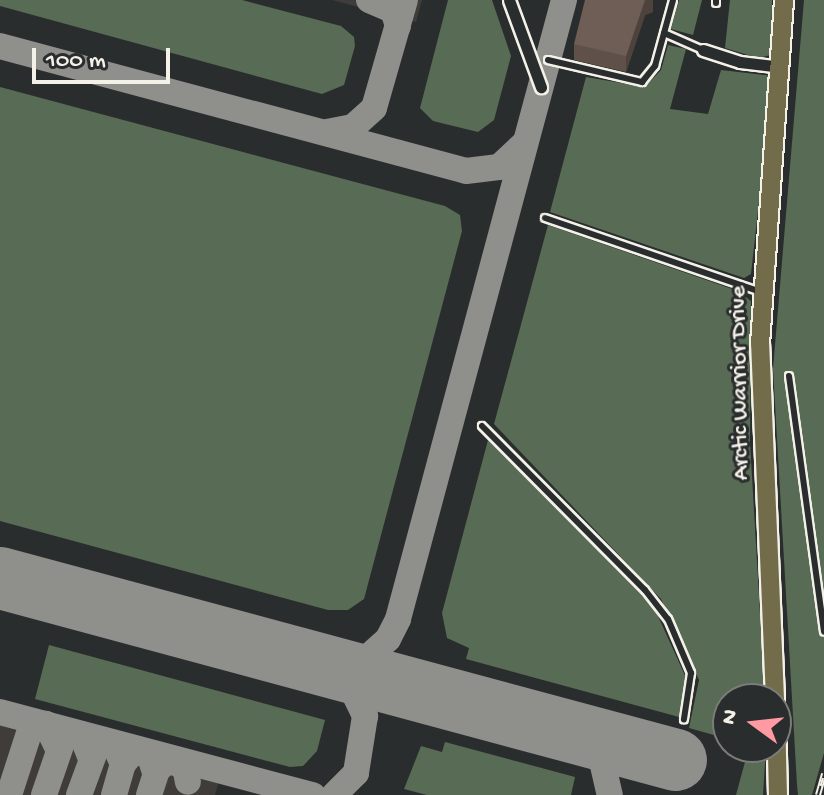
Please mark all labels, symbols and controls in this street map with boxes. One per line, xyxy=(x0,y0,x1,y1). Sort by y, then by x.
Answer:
scale bar xyxy=(36,32,174,82)
text: 100 m xyxy=(46,47,106,76)
street label: Arctic Warrior Drive xyxy=(725,286,757,480)
north arrow xyxy=(712,683,792,763)
text: N xyxy=(716,707,745,728)

